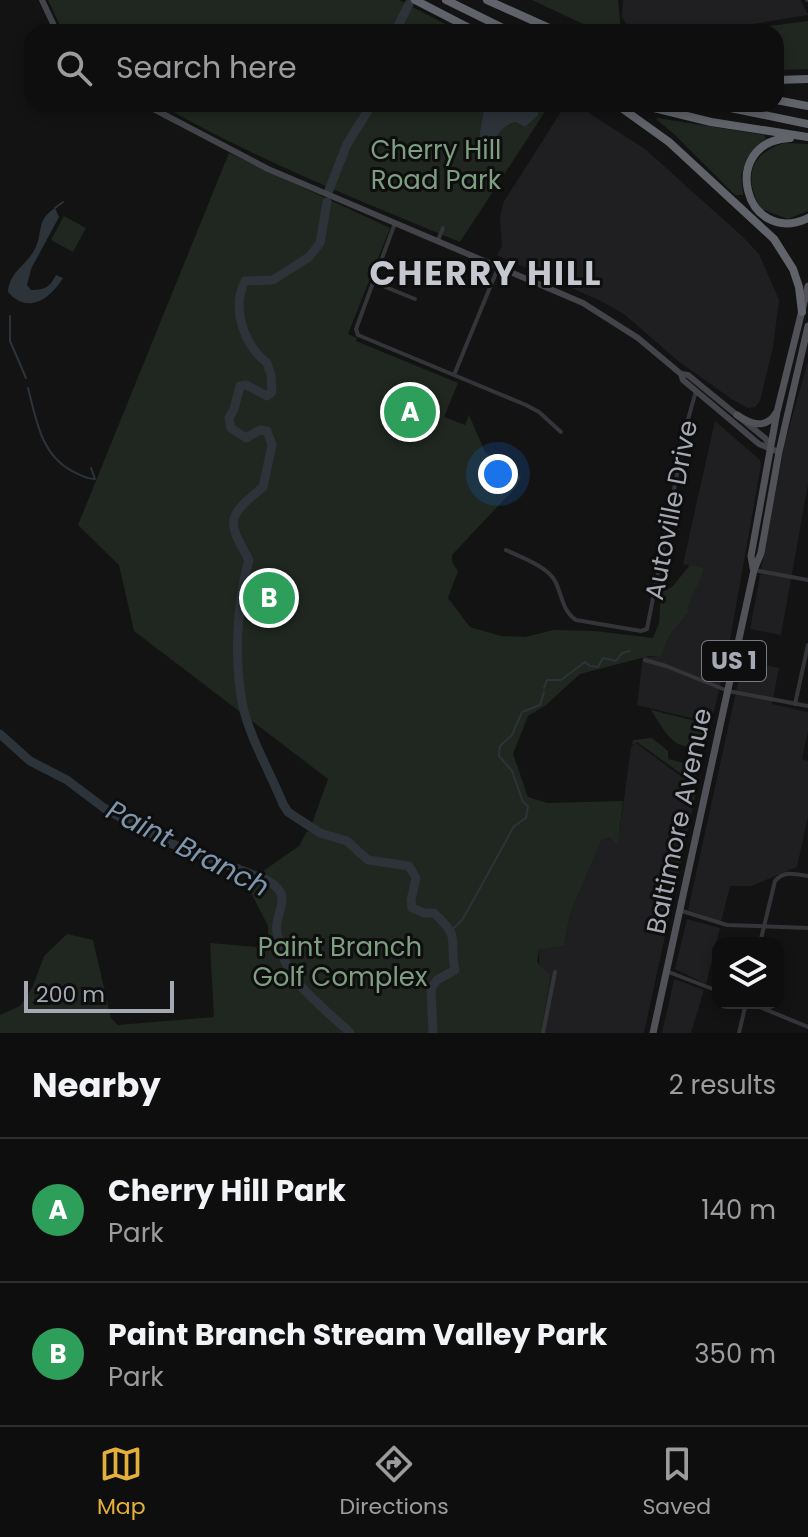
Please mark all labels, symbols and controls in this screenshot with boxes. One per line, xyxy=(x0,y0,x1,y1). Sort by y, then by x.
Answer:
search box xyxy=(24,24,784,112)
icon: search xyxy=(52,46,96,90)
text: Search here xyxy=(116,46,297,89)
park label: Cherry Hill Road Park xyxy=(371,132,502,198)
district label: CHERRY HILL xyxy=(370,249,602,297)
pin: A xyxy=(384,382,436,442)
street label: Autoville Drive xyxy=(636,417,706,603)
your location xyxy=(478,454,518,494)
pin: B xyxy=(243,568,295,628)
road number: US 1 xyxy=(702,641,766,681)
street label: Baltimore Avenue xyxy=(638,705,720,937)
water label: Paint Branch xyxy=(100,791,276,906)
park label: Paint Branch Golf Complex xyxy=(253,929,428,995)
map controls xyxy=(712,937,784,1009)
button: layers xyxy=(712,937,784,1009)
scale bar xyxy=(24,977,174,1013)
text: 200 m xyxy=(36,979,105,1010)
text: Nearby xyxy=(32,1061,161,1109)
text: 2 results xyxy=(669,1067,776,1103)
text: Cherry Hill Park xyxy=(108,1169,346,1212)
text: A xyxy=(48,1192,68,1228)
text: 140 m xyxy=(701,1192,776,1228)
text: Park xyxy=(108,1215,164,1251)
text: Paint Branch Stream Valley Park xyxy=(108,1313,607,1356)
text: B xyxy=(49,1336,67,1372)
text: 350 m xyxy=(694,1336,776,1372)
text: Park xyxy=(108,1359,164,1395)
tab: Map xyxy=(97,1442,146,1523)
tab: Directions xyxy=(339,1442,449,1523)
tab: Saved xyxy=(642,1442,711,1523)

